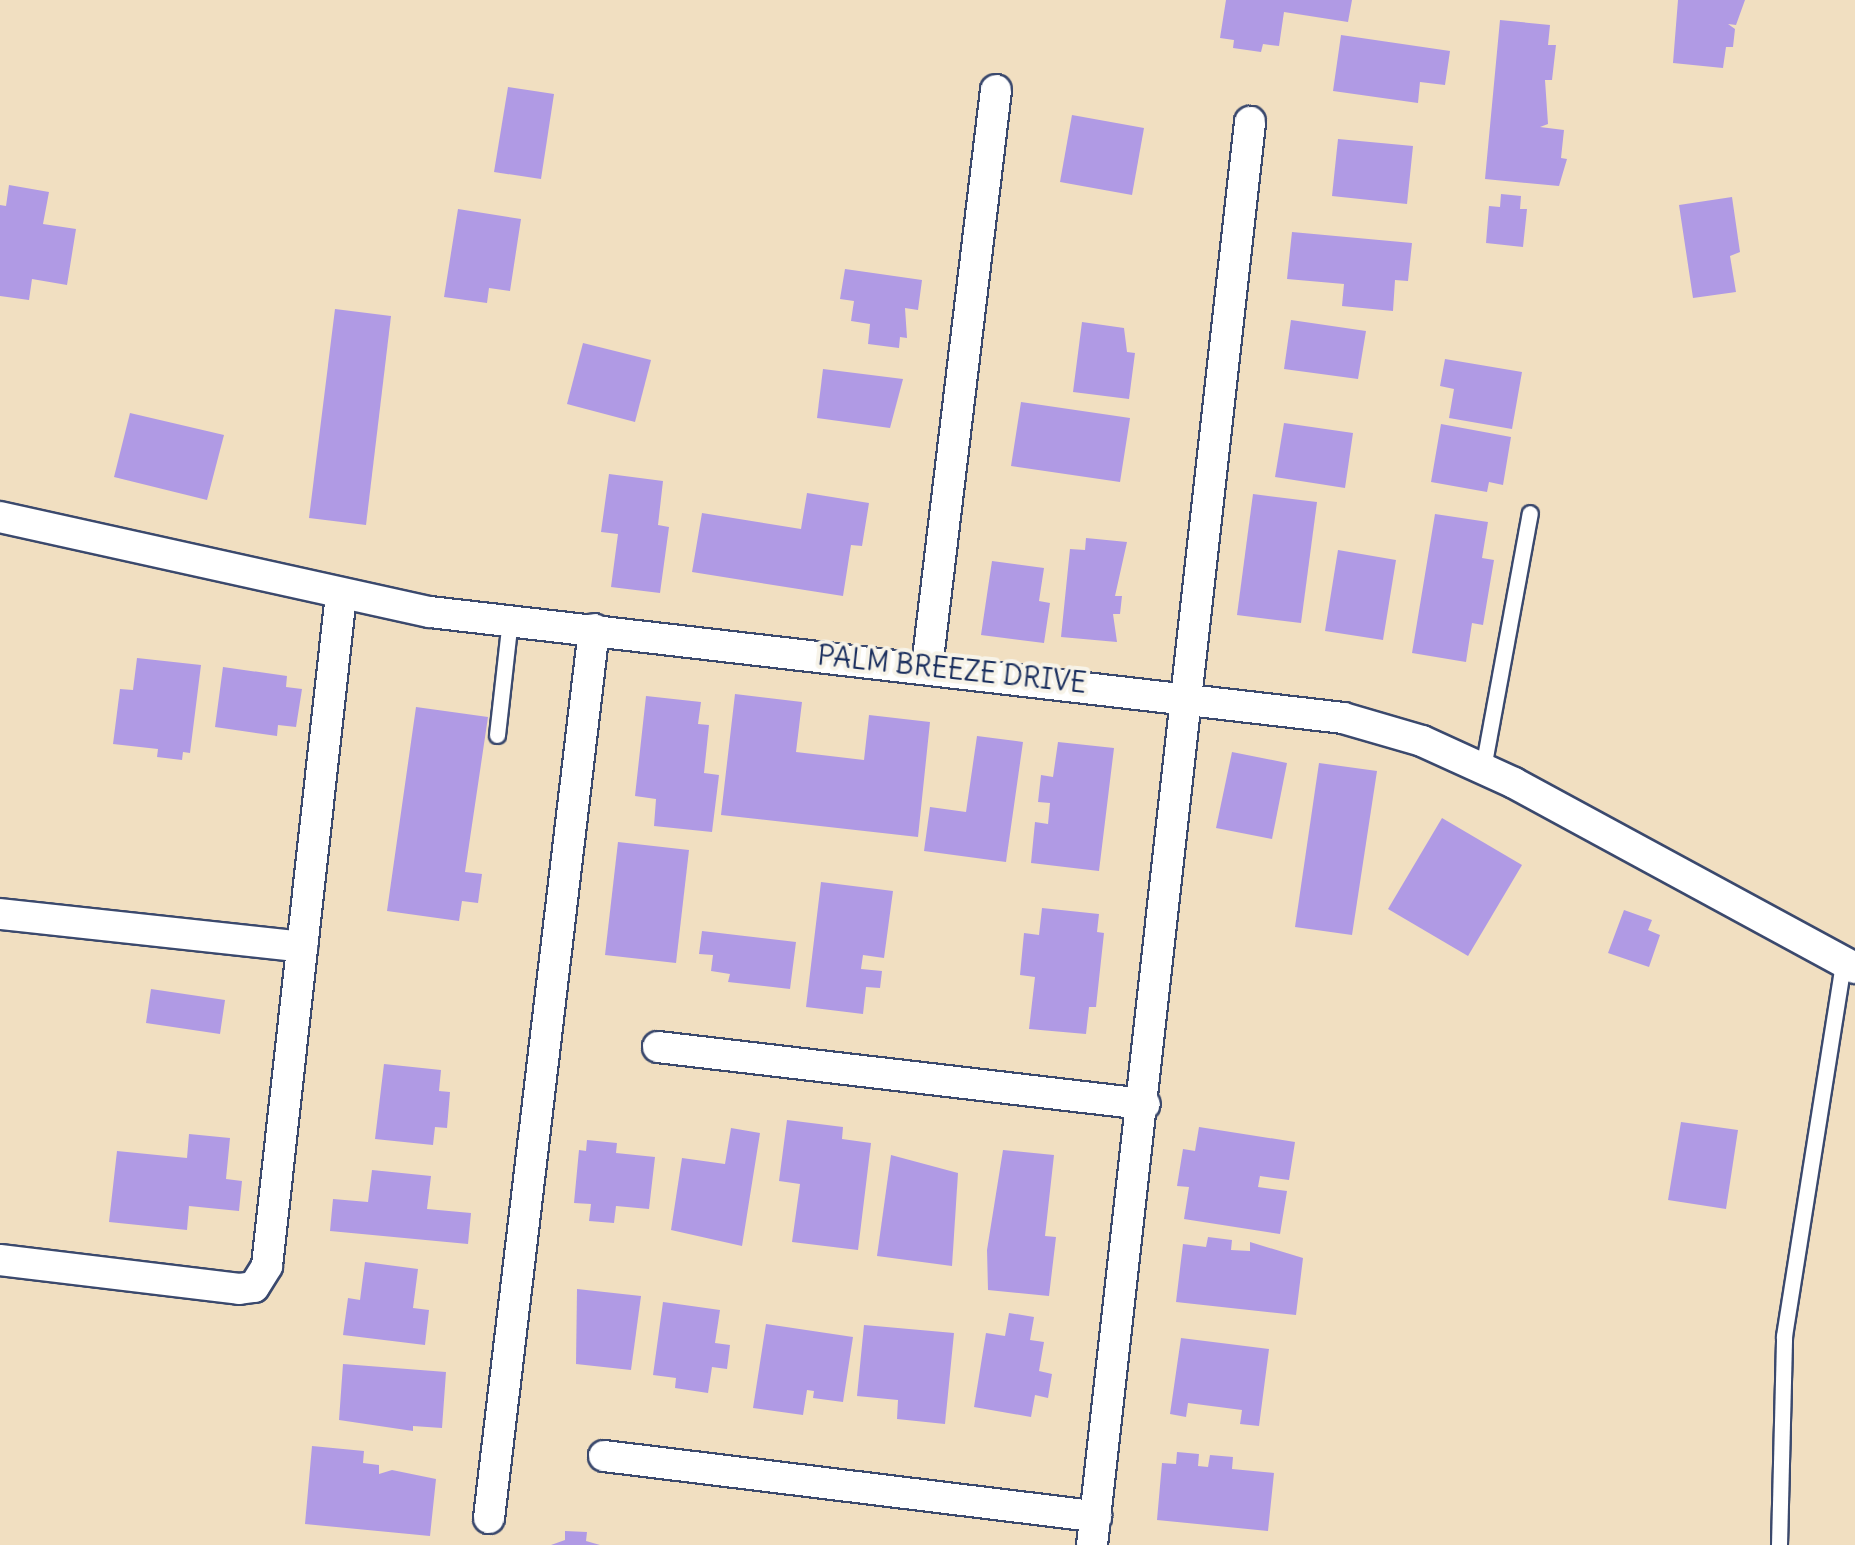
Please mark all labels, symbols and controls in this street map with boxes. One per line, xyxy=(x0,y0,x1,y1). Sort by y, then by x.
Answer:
street label: PALM BREEZE DRIVE xyxy=(816,638,1088,700)

